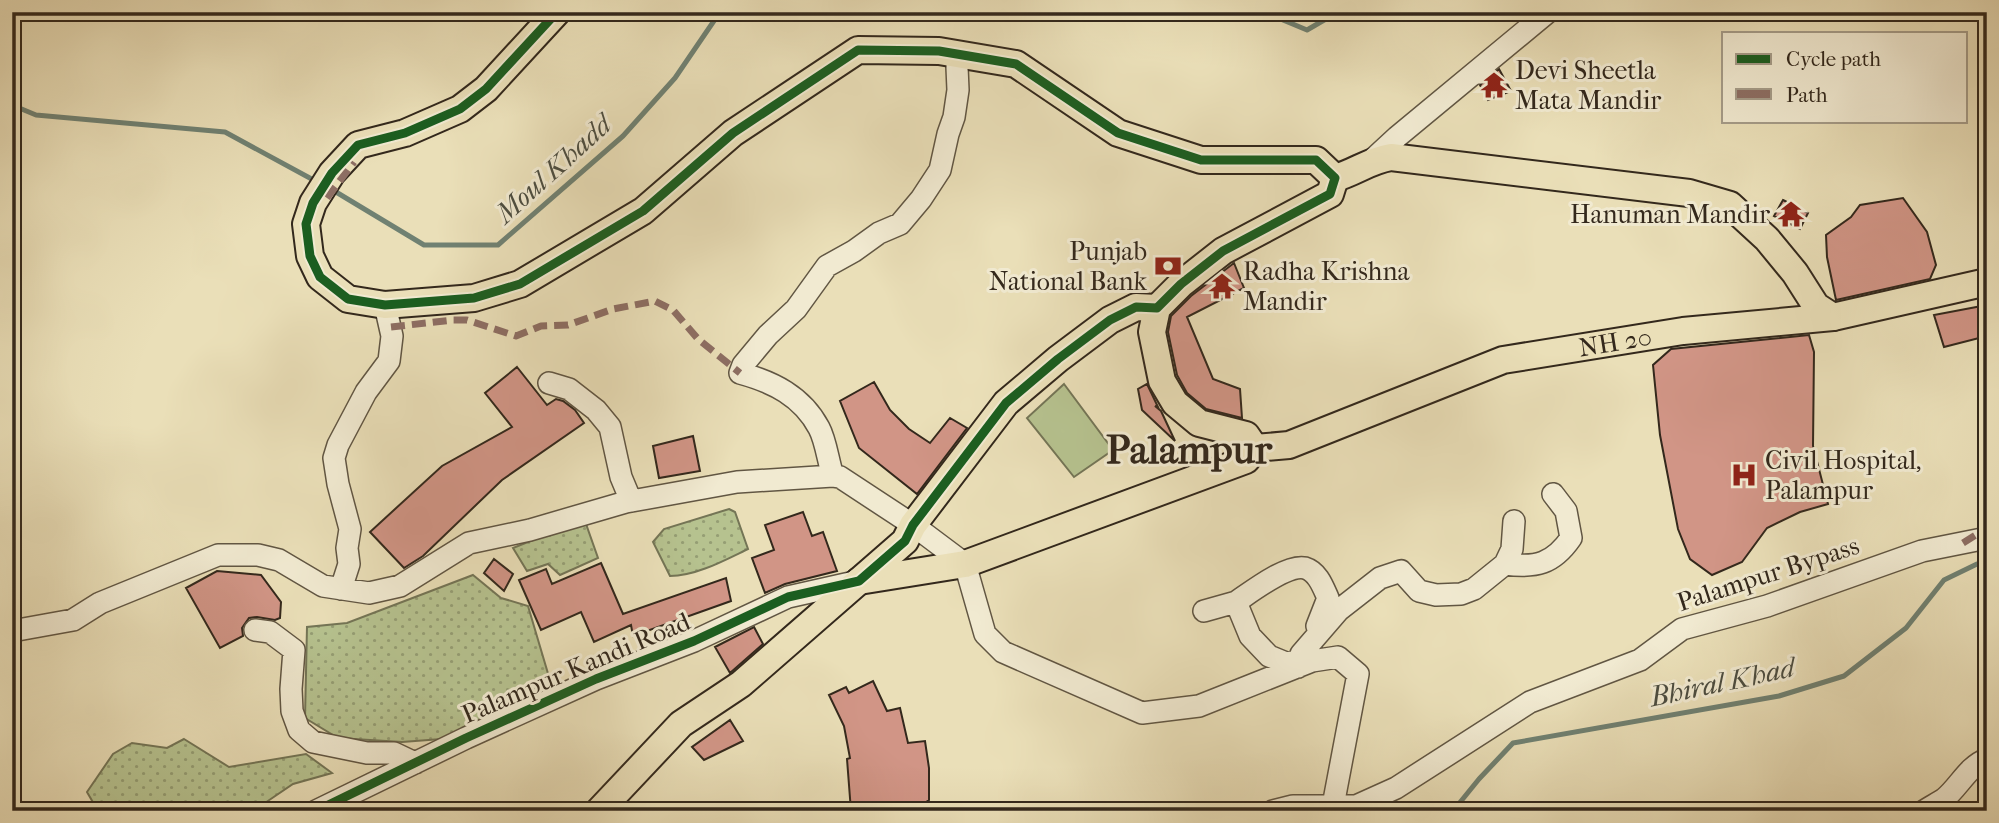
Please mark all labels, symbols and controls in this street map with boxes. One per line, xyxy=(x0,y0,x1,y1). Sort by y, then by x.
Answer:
legend xyxy=(1722,32,1968,122)
text: Cycle path xyxy=(1786,47,1881,71)
place label: Devi Sheetla Mata Mandir xyxy=(1515,55,1661,116)
temple icon: Devi Sheetla Mata Mandir xyxy=(1479,70,1509,100)
text: Path xyxy=(1786,83,1828,107)
water label: Moul Khadd xyxy=(487,106,621,231)
place label: Hanuman Mandir xyxy=(1570,199,1770,230)
temple icon: Hanuman Mandir xyxy=(1776,199,1806,229)
place label: Punjab National Bank xyxy=(989,236,1148,297)
bank icon: Punjab National Bank xyxy=(1153,251,1183,281)
place label: Radha Krishna Mandir xyxy=(1243,256,1410,317)
temple icon: Radha Krishna Mandir xyxy=(1207,271,1237,301)
street label: NH 20 xyxy=(1576,321,1654,363)
district label: Palampur xyxy=(1106,427,1273,473)
place label: Civil Hospital, Palampur xyxy=(1765,445,1922,506)
hospital icon: Civil Hospital, Palampur xyxy=(1729,460,1759,490)
street label: Palampur Bypass xyxy=(1673,530,1863,618)
street label: Palampur Kandi Road xyxy=(457,606,696,730)
water label: Bhiral Khad xyxy=(1645,650,1801,714)

